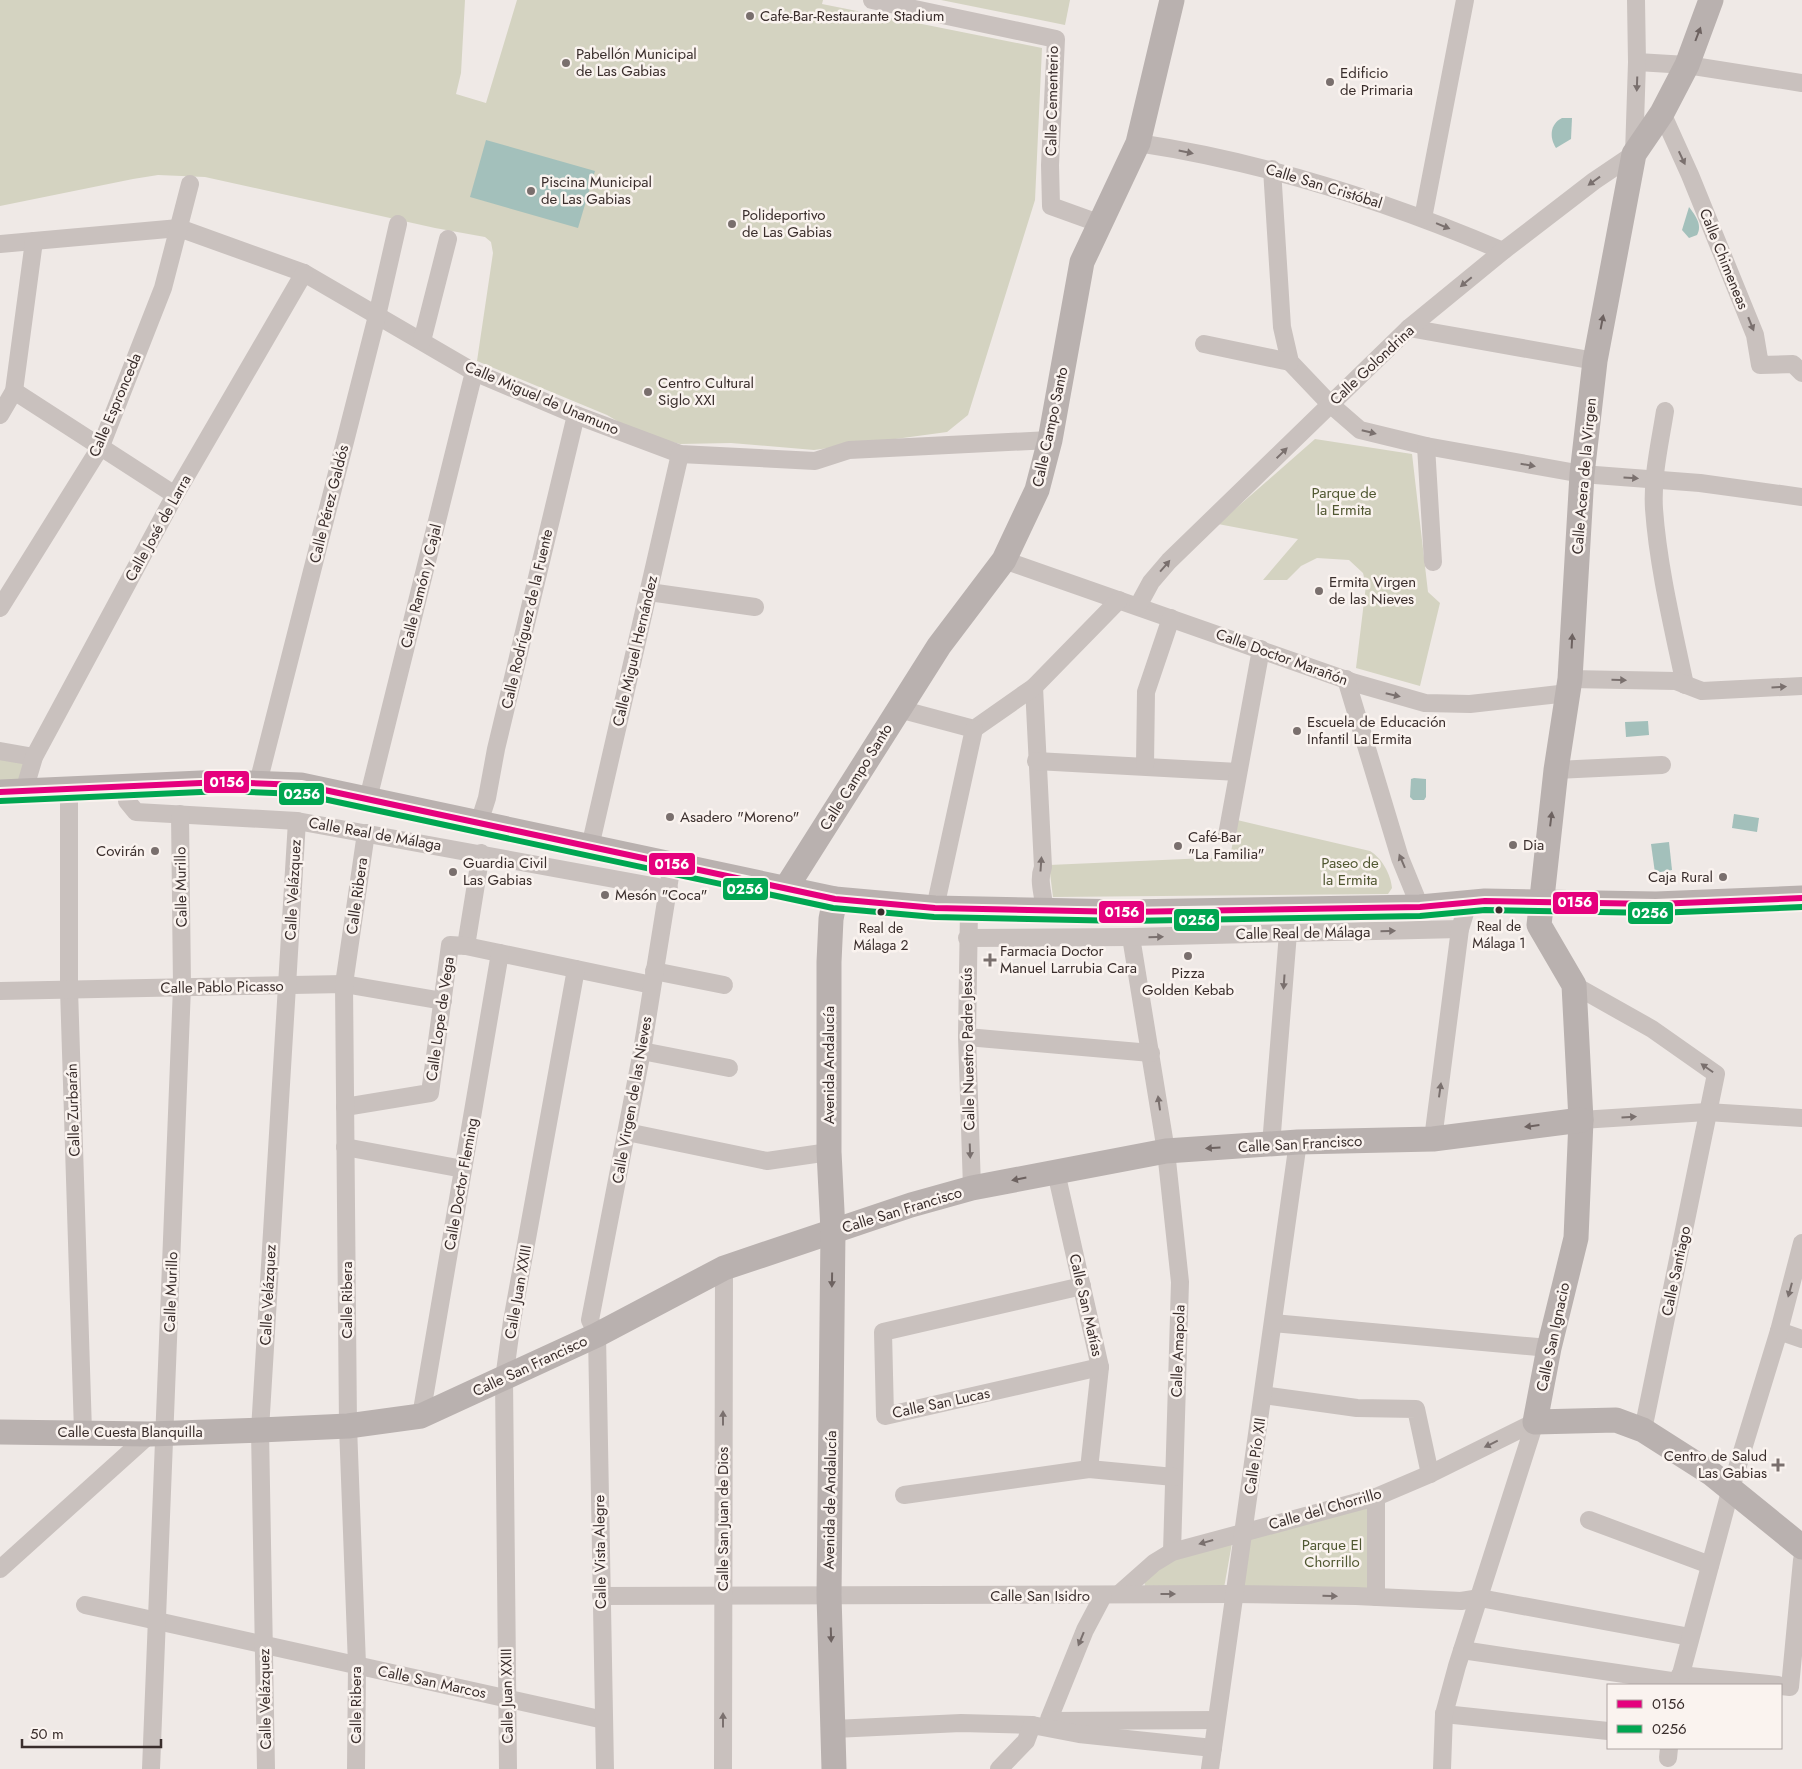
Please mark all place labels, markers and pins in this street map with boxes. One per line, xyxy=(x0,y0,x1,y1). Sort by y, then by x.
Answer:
place label: Cafe-Bar-Restaurante Stadium xyxy=(760,5,945,27)
marker: Cafe-Bar-Restaurante Stadium xyxy=(744,10,756,22)
place label: Pabellón Municipal de Las Gabias xyxy=(576,43,697,82)
marker: Pabellón Municipal de Las Gabias xyxy=(560,57,572,69)
place label: Edificio de Primaria xyxy=(1340,62,1413,101)
marker: Edificio de Primaria xyxy=(1324,76,1336,88)
place label: Piscina Municipal de Las Gabias xyxy=(541,171,652,210)
marker: Piscina Municipal de Las Gabias xyxy=(525,185,537,197)
place label: Polideportivo de Las Gabias xyxy=(742,204,832,243)
marker: Polideportivo de Las Gabias xyxy=(726,218,738,230)
place label: Centro Cultural Siglo XXI xyxy=(658,372,754,411)
marker: Centro Cultural Siglo XXI xyxy=(642,386,654,398)
place label: Ermita Virgen de las Nieves xyxy=(1329,571,1416,610)
marker: Ermita Virgen de las Nieves xyxy=(1313,585,1325,597)
place label: Escuela de Educación Infantil La Ermita xyxy=(1307,711,1446,750)
marker: Escuela de Educación Infantil La Ermita xyxy=(1291,725,1303,737)
place label: Asadero "Moreno" xyxy=(680,806,800,828)
marker: Asadero "Moreno" xyxy=(664,811,676,823)
place label: Café-Bar "La Familia" xyxy=(1188,826,1264,865)
place label: Dia xyxy=(1523,834,1544,856)
marker: Dia xyxy=(1507,839,1519,851)
place label: Covirán xyxy=(96,840,145,862)
marker: Café-Bar "La Familia" xyxy=(1172,840,1184,852)
marker: Covirán xyxy=(149,845,161,857)
place label: Guardia Civil Las Gabias xyxy=(463,852,547,891)
marker: Guardia Civil Las Gabias xyxy=(447,866,459,878)
place label: Caja Rural xyxy=(1648,866,1713,888)
marker: Caja Rural xyxy=(1717,871,1729,883)
place label: Mesón "Coca" xyxy=(615,884,707,906)
marker: Mesón "Coca" xyxy=(599,889,611,901)
marker: Real de Málaga 1 xyxy=(1494,905,1504,915)
marker: Real de Málaga 2 xyxy=(876,907,886,917)
place label: Real de Málaga 1 xyxy=(1472,916,1526,953)
place label: Real de Málaga 2 xyxy=(854,918,909,955)
place label: Farmacia Doctor Manuel Larrubia Cara xyxy=(1000,940,1137,979)
marker: Pizza Golden Kebab xyxy=(1182,950,1194,962)
marker: Farmacia Doctor Manuel Larrubia Cara xyxy=(984,954,996,966)
place label: Pizza Golden Kebab xyxy=(1142,962,1234,1001)
place label: Centro de Salud Las Gabias xyxy=(1664,1445,1767,1484)
marker: Centro de Salud Las Gabias xyxy=(1771,1458,1785,1472)

